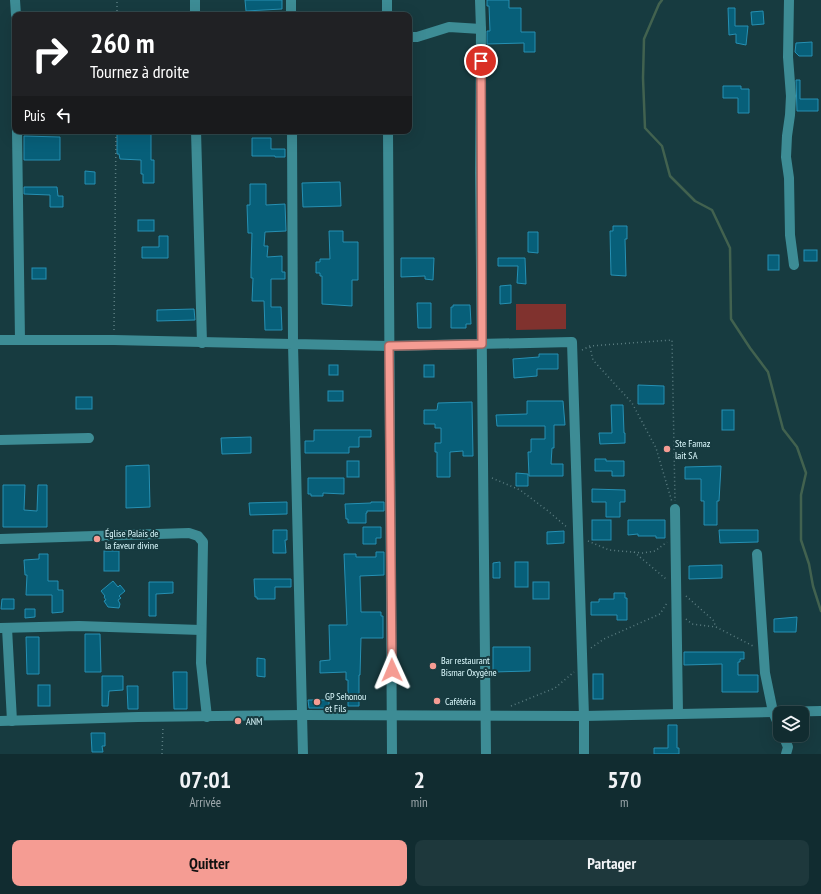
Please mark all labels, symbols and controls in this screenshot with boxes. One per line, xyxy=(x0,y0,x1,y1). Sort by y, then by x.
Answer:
text: 260 m xyxy=(90,24,154,61)
icon: right xyxy=(24,28,76,80)
pin xyxy=(464,44,498,78)
icon: arrive xyxy=(470,50,492,72)
text: Tournez à droite xyxy=(90,60,189,83)
icon: left xyxy=(53,104,75,126)
text: Puis xyxy=(24,106,45,125)
place label: Ste Famaz lait SA xyxy=(675,437,711,462)
marker: Ste Famaz lait SA xyxy=(662,444,672,454)
place label: Église Palais de la faveur divine xyxy=(105,527,158,552)
marker: Église Palais de la faveur divine xyxy=(92,534,102,544)
position arrow xyxy=(371,649,413,691)
place label: Bar restaurant Bismar Oxygène xyxy=(441,654,497,679)
marker: Bar restaurant Bismar Oxygène xyxy=(428,661,438,671)
place label: GP Sehonou et Fils xyxy=(325,690,366,715)
place label: Cafétéria xyxy=(445,695,476,708)
marker: Cafétéria xyxy=(432,696,442,706)
marker: GP Sehonou et Fils xyxy=(312,697,322,707)
map controls xyxy=(773,706,809,742)
button: layers xyxy=(773,706,809,742)
place label: ANM xyxy=(246,715,262,728)
marker: ANM xyxy=(233,716,243,726)
text: 07:01 xyxy=(179,764,231,795)
text: 2 xyxy=(413,764,425,795)
text: 570 xyxy=(607,764,642,795)
text: Arrivée xyxy=(189,794,221,811)
text: min xyxy=(411,794,428,811)
text: m xyxy=(620,794,629,811)
button: Quitter xyxy=(12,840,407,886)
button: Partager xyxy=(415,840,809,886)

